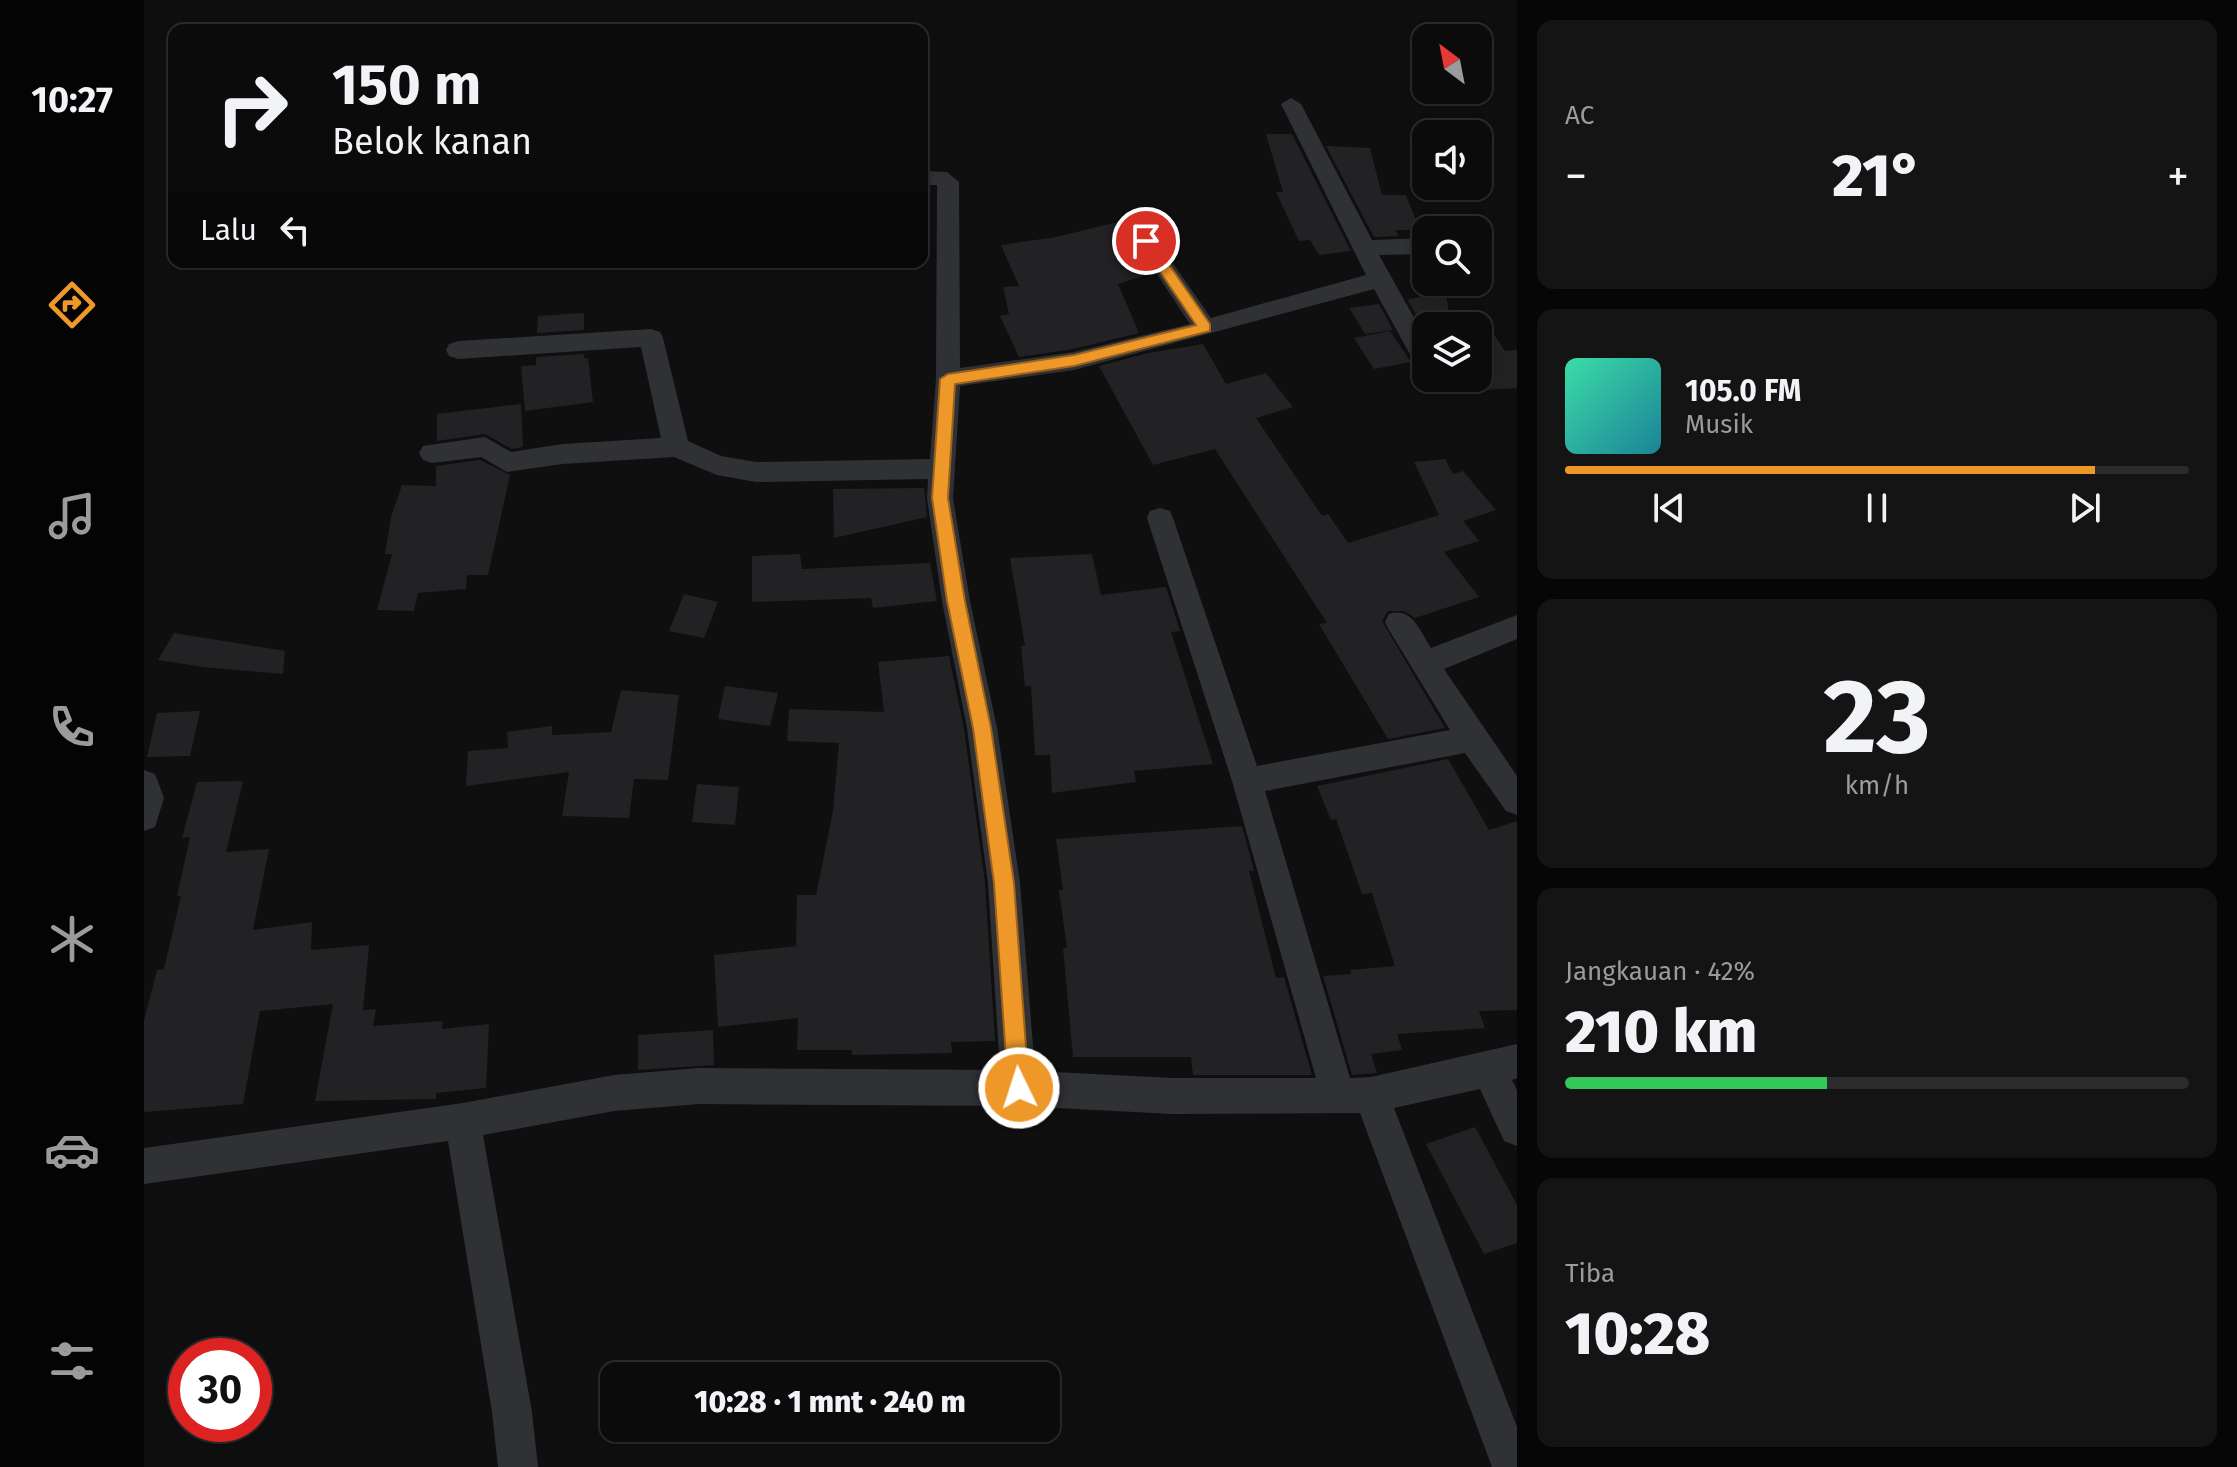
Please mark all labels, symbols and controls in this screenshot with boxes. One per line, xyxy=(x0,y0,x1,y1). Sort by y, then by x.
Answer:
north arrow xyxy=(1412,24,1492,104)
map controls xyxy=(1412,24,1492,392)
text: 150 m xyxy=(332,52,481,119)
icon: right xyxy=(200,56,304,160)
text: 10:27 xyxy=(31,78,113,122)
text: AC xyxy=(1565,100,1594,131)
text: Belok kanan xyxy=(332,120,532,164)
button: sound xyxy=(1412,120,1492,200)
text: 21° xyxy=(1832,140,1922,212)
text: − xyxy=(1565,150,1587,203)
text: + xyxy=(2167,150,2189,203)
pin xyxy=(1112,207,1180,275)
icon: left xyxy=(273,208,317,252)
text: Lalu xyxy=(200,212,257,248)
button: search xyxy=(1412,216,1492,296)
icon: arrive xyxy=(1124,219,1168,263)
icon: directions xyxy=(44,277,100,333)
button: layers xyxy=(1412,312,1492,392)
text: 105.0 FM xyxy=(1685,373,1801,409)
text: Musik xyxy=(1685,409,1753,440)
icon: previous xyxy=(1647,486,1691,530)
icon: pause xyxy=(1855,486,1899,530)
icon: next xyxy=(2063,486,2107,530)
icon: music xyxy=(44,488,100,544)
text: 23 xyxy=(1823,655,1931,780)
icon: phone xyxy=(44,699,100,755)
text: km/h xyxy=(1845,770,1909,801)
icon: climate xyxy=(44,911,100,967)
text: Jangkauan · 42% xyxy=(1565,956,1755,987)
text: 210 km xyxy=(1565,996,1757,1068)
position arrow xyxy=(977,1046,1061,1130)
icon: car xyxy=(44,1122,100,1178)
text: Tiba xyxy=(1565,1258,1615,1289)
text: 10:28 xyxy=(1565,1298,1710,1370)
icon: filters xyxy=(44,1333,100,1389)
speed limit sign: 30 xyxy=(168,1338,272,1442)
text: 10:28 · 1 mnt · 240 m xyxy=(694,1384,966,1420)

